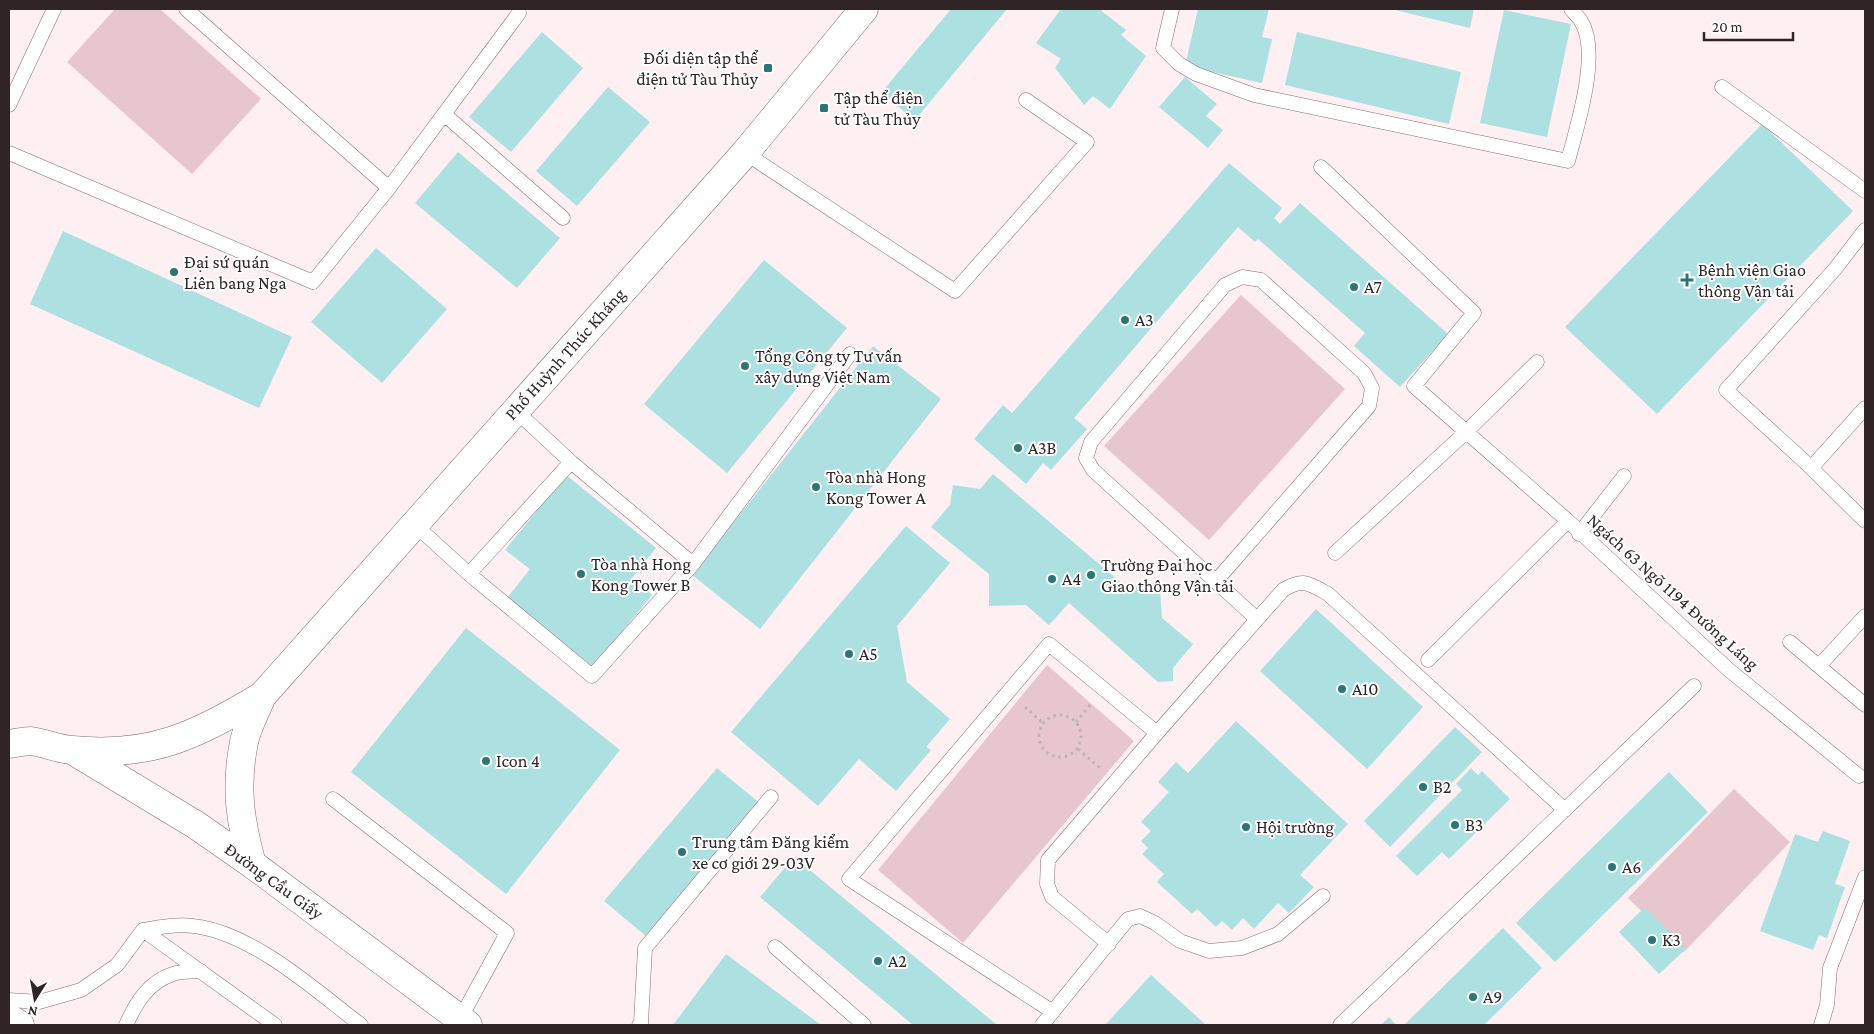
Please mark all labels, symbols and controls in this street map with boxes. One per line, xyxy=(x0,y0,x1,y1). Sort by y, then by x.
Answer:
scale bar xyxy=(1704,10,1793,42)
text: 20 m xyxy=(1712,19,1743,35)
place label: Đối diện tập thể điện tử Tàu Thủy xyxy=(636,48,759,89)
marker: Đối diện tập thể điện tử Tàu Thủy xyxy=(762,62,774,74)
place label: Tập thể điện tử Tàu Thủy xyxy=(834,88,923,129)
marker: Tập thể điện tử Tàu Thủy xyxy=(818,102,830,114)
place label: Đại sứ quán Liên bang Nga xyxy=(184,252,287,293)
place label: Bệnh viện Giao thông Vận tải xyxy=(1698,260,1806,301)
marker: Đại sứ quán Liên bang Nga xyxy=(168,266,180,278)
marker: Bệnh viện Giao thông Vận tải xyxy=(1680,273,1694,287)
place label: A7 xyxy=(1364,277,1382,297)
marker: A7 xyxy=(1348,281,1360,293)
street label: Phố Huỳnh Thúc Kháng xyxy=(501,284,629,424)
place label: A3 xyxy=(1135,310,1154,330)
marker: A3 xyxy=(1119,314,1131,326)
place label: Tổng Công ty Tư vấn xây dựng Việt Nam xyxy=(755,346,903,387)
marker: Tổng Công ty Tư vấn xây dựng Việt Nam xyxy=(739,360,751,372)
place label: A3B xyxy=(1028,438,1057,458)
marker: A3B xyxy=(1012,442,1024,454)
place label: Tòa nhà Hong Kong Tower A xyxy=(826,467,927,508)
marker: Tòa nhà Hong Kong Tower A xyxy=(810,481,822,493)
street label: Ngách 63 Ngõ 1194 Đường Láng xyxy=(1583,510,1763,674)
place label: Tòa nhà Hong Kong Tower B xyxy=(591,554,691,595)
place label: Trường Đại học Giao thông Vận tải xyxy=(1101,555,1234,596)
marker: Tòa nhà Hong Kong Tower B xyxy=(575,568,587,580)
place label: A4 xyxy=(1062,569,1081,589)
marker: Trường Đại học Giao thông Vận tải xyxy=(1085,569,1097,581)
marker: A4 xyxy=(1046,573,1058,585)
place label: A5 xyxy=(859,644,878,664)
marker: A5 xyxy=(843,648,855,660)
place label: A10 xyxy=(1352,679,1378,699)
marker: A10 xyxy=(1336,683,1348,695)
place label: Icon 4 xyxy=(496,751,540,771)
marker: Icon 4 xyxy=(480,755,492,767)
place label: B2 xyxy=(1433,777,1451,797)
marker: B2 xyxy=(1417,781,1429,793)
place label: B3 xyxy=(1465,815,1483,835)
place label: Hội trường xyxy=(1256,817,1334,837)
marker: B3 xyxy=(1449,819,1461,831)
marker: Hội trường xyxy=(1240,821,1252,833)
place label: Trung tâm Đăng kiểm xe cơ giới 29-03V xyxy=(692,832,850,873)
street label: Đường Cầu Giấy xyxy=(221,839,328,924)
marker: Trung tâm Đăng kiểm xe cơ giới 29-03V xyxy=(676,846,688,858)
place label: A6 xyxy=(1622,857,1641,877)
marker: A6 xyxy=(1606,861,1618,873)
place label: K3 xyxy=(1662,930,1681,950)
marker: K3 xyxy=(1646,934,1658,946)
place label: A2 xyxy=(888,951,907,971)
marker: A2 xyxy=(872,955,884,967)
north arrow xyxy=(10,974,60,1024)
place label: A9 xyxy=(1483,987,1502,1007)
marker: A9 xyxy=(1467,991,1479,1003)
text: N xyxy=(26,1003,39,1021)

